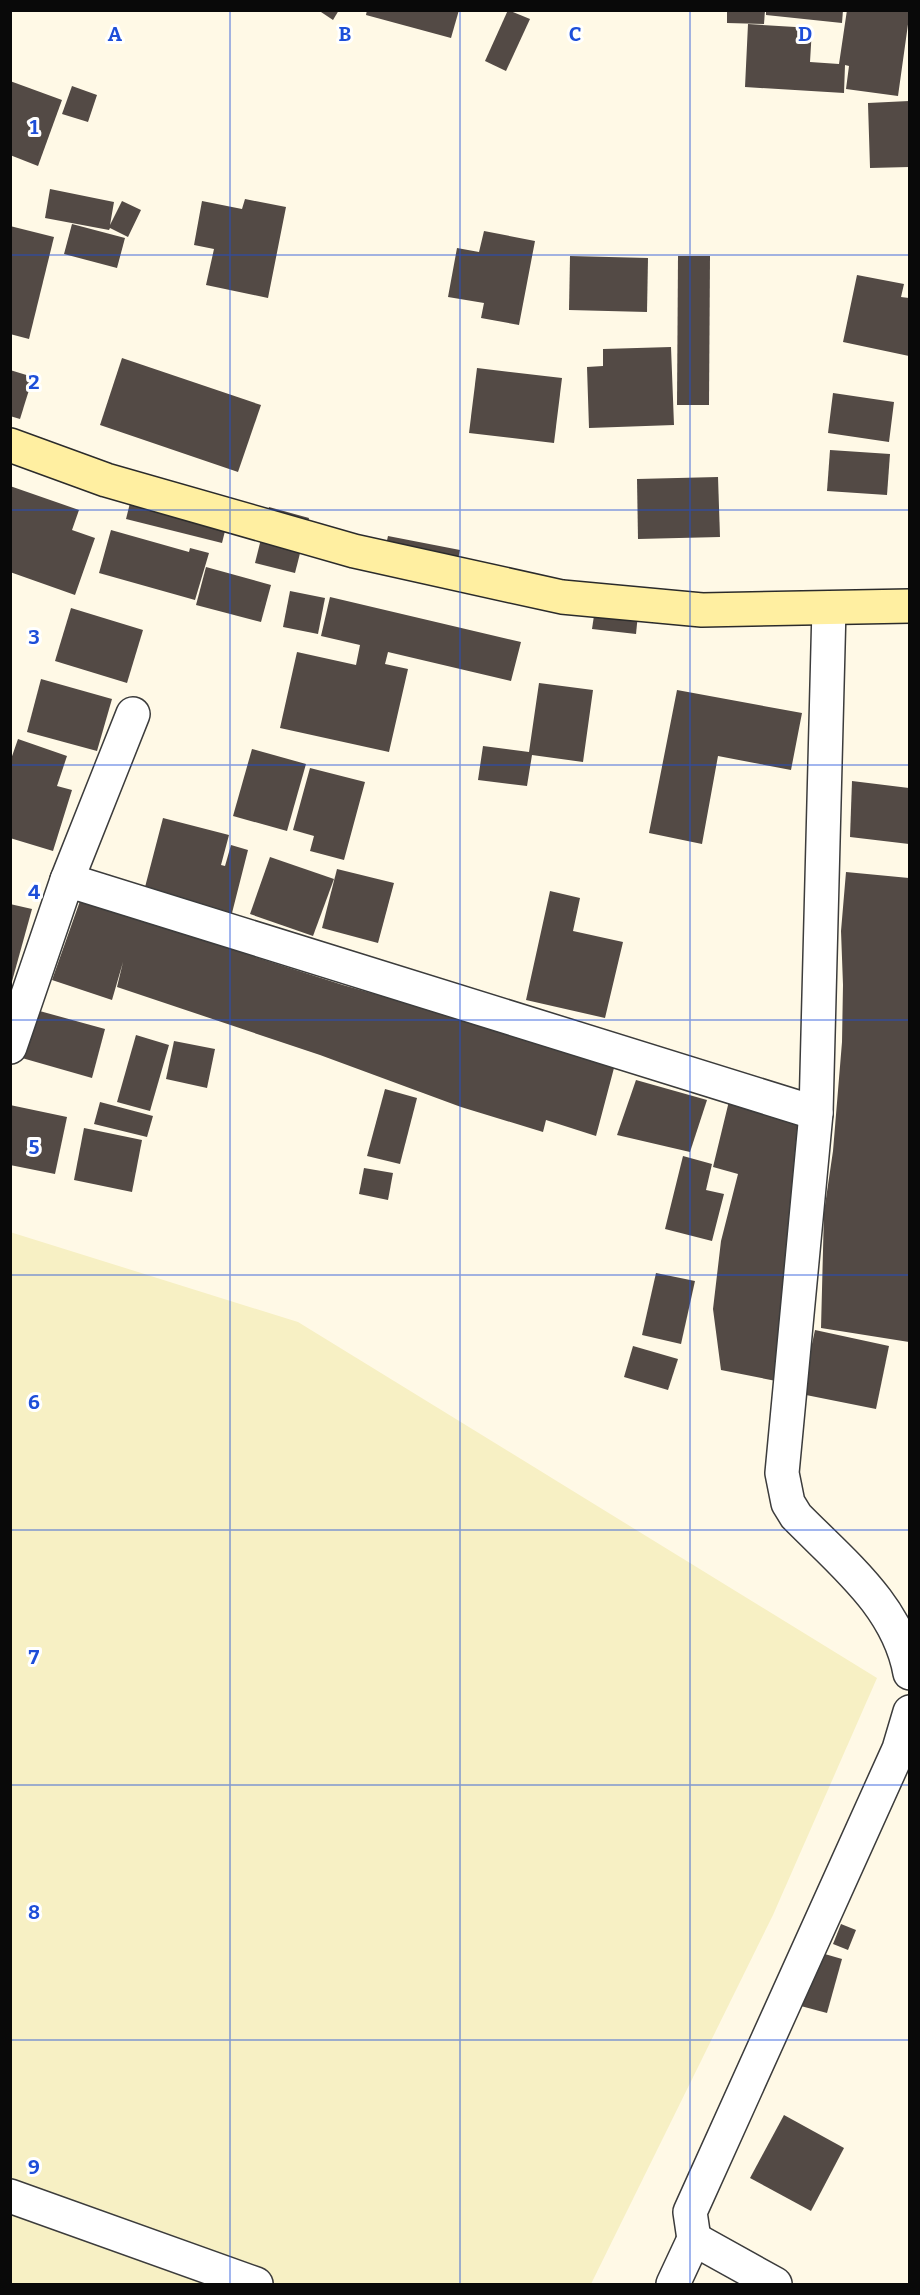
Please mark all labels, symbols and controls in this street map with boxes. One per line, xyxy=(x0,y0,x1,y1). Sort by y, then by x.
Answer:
text: A xyxy=(108,22,123,46)
text: B xyxy=(339,22,352,46)
text: C xyxy=(569,22,581,46)
text: D xyxy=(798,22,812,46)
text: 1 xyxy=(30,115,39,139)
text: 2 xyxy=(28,370,40,394)
text: 3 xyxy=(28,625,40,649)
text: 4 xyxy=(28,880,40,904)
text: 5 xyxy=(29,1135,40,1159)
text: 6 xyxy=(28,1390,40,1414)
text: 7 xyxy=(29,1645,40,1669)
text: 8 xyxy=(28,1900,40,1924)
text: 9 xyxy=(28,2155,40,2179)

